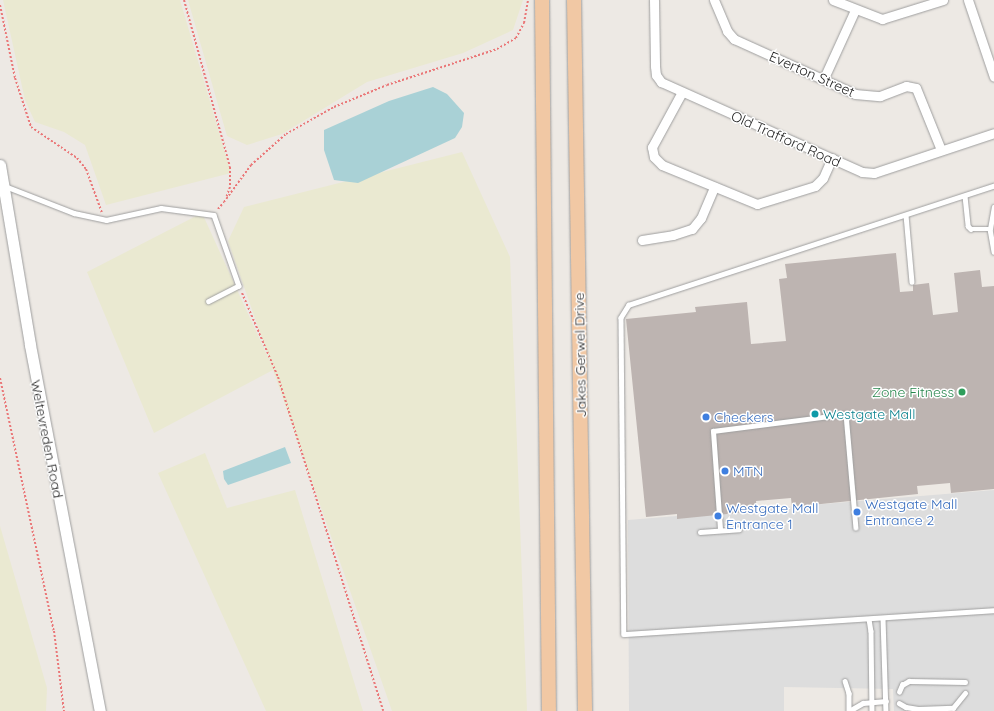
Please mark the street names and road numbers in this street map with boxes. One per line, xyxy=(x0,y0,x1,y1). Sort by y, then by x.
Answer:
street label: Everton Street xyxy=(767,48,857,100)
street label: Old Trafford Road xyxy=(729,107,843,171)
street label: Jakes Gerwel Drive xyxy=(571,292,589,418)
street label: Weltevreden Road xyxy=(27,378,67,500)

